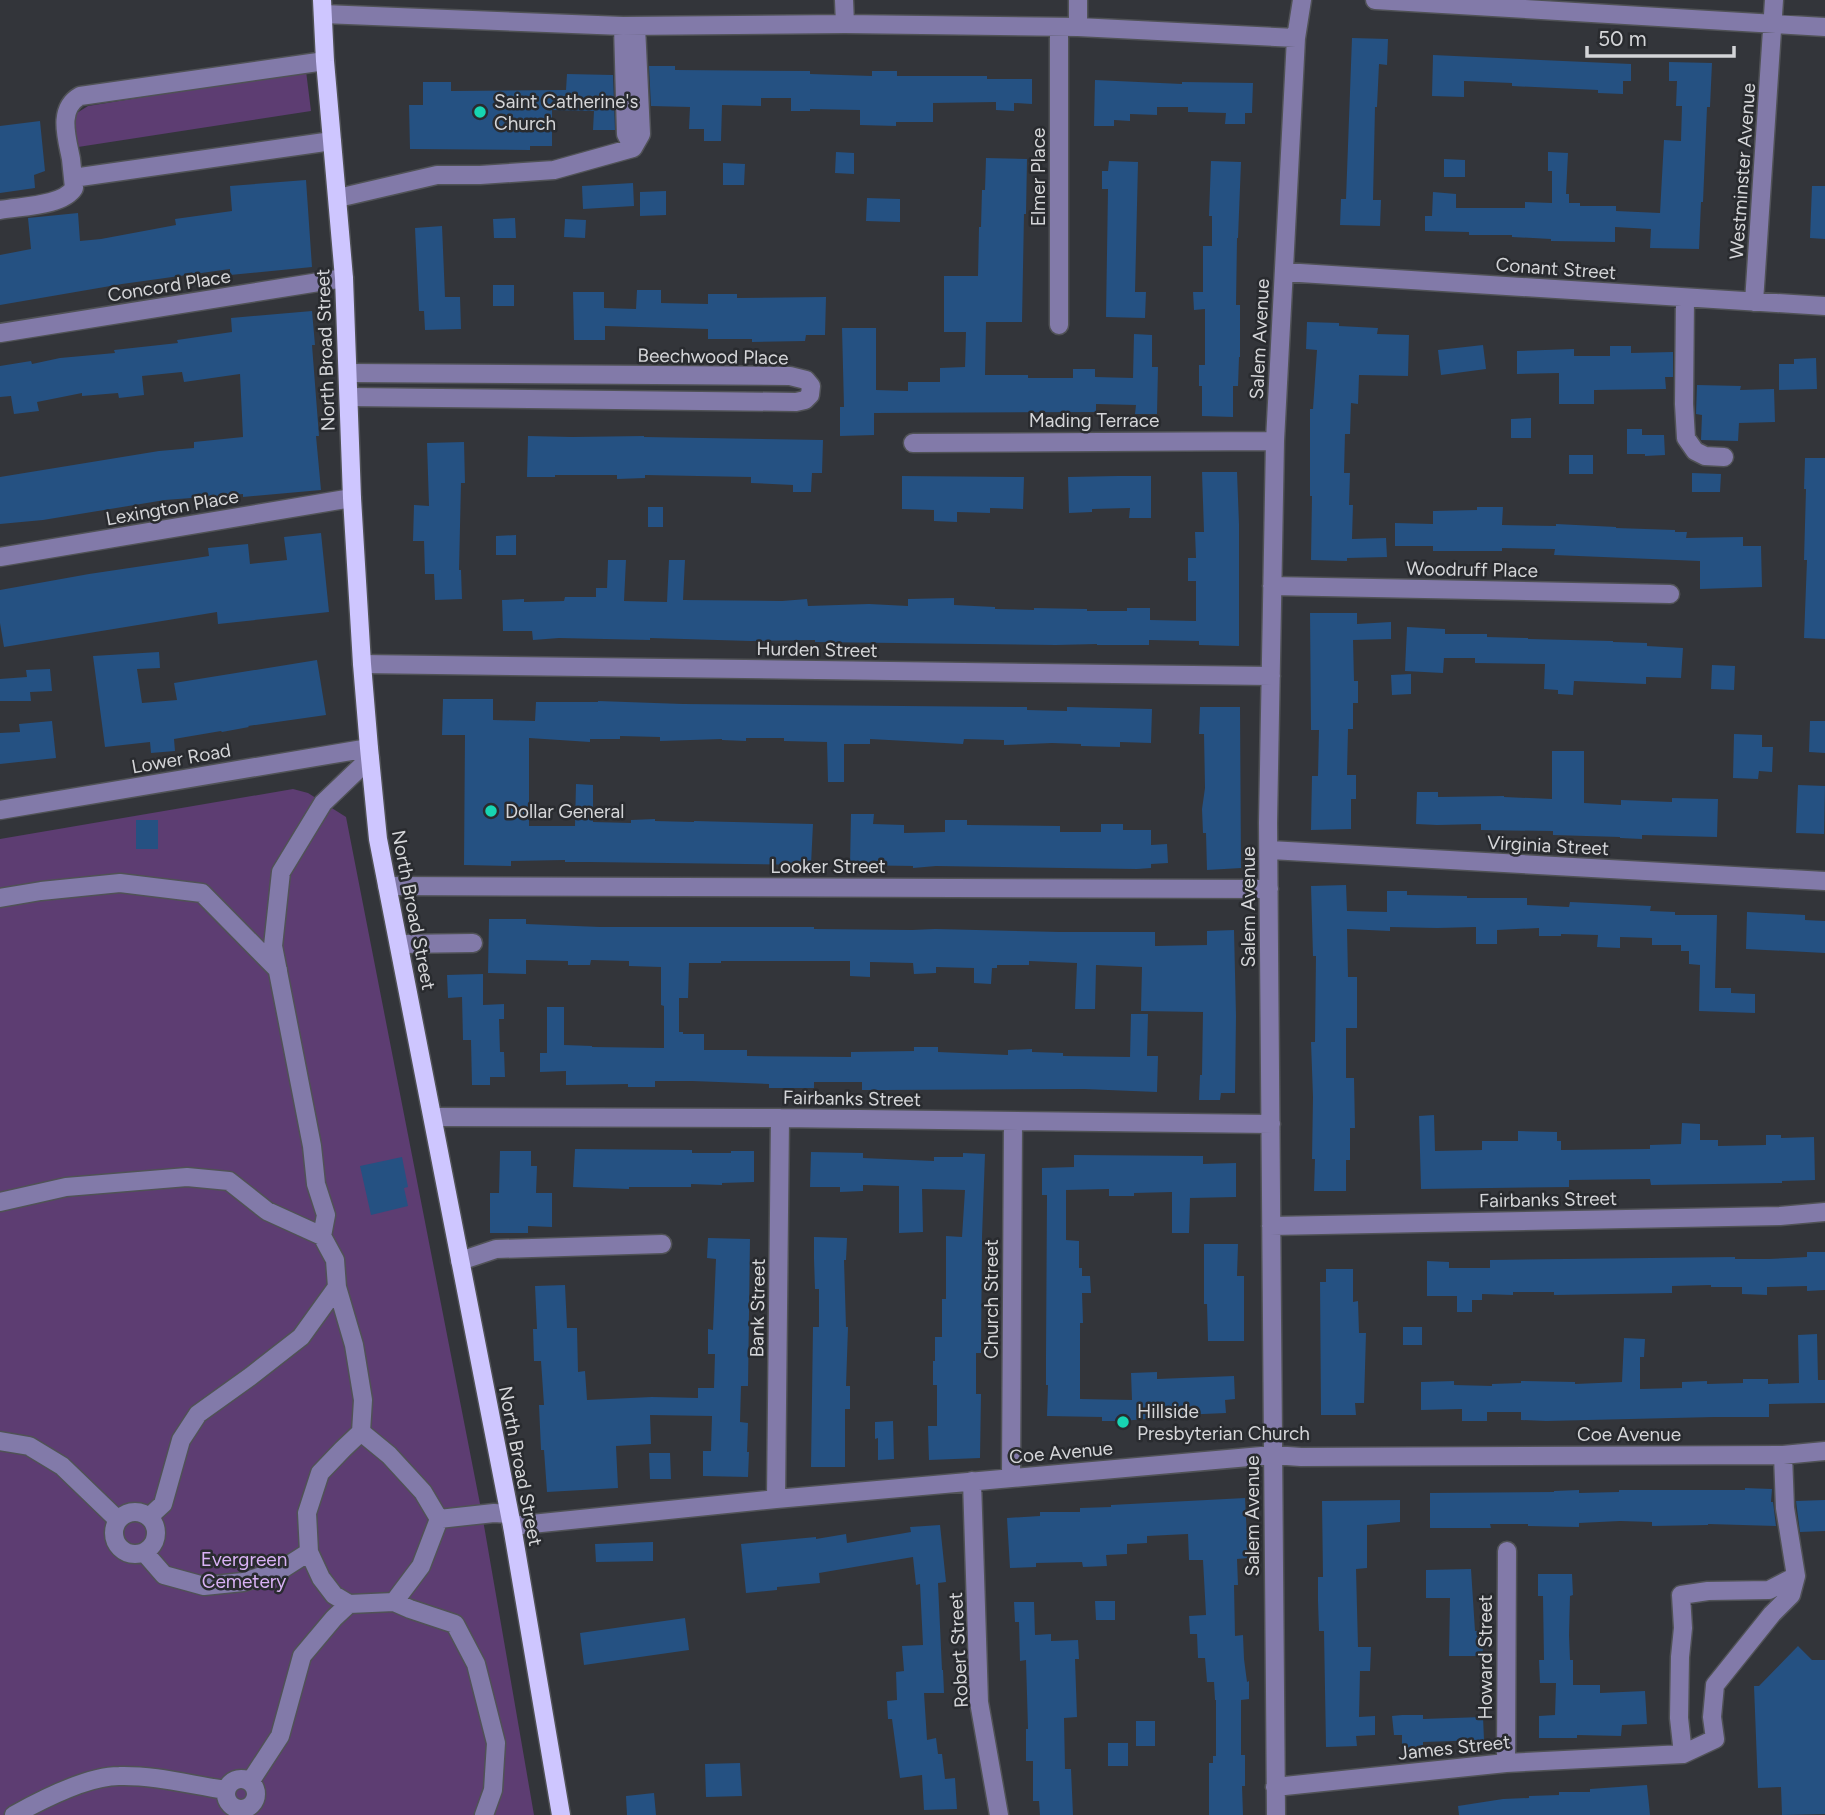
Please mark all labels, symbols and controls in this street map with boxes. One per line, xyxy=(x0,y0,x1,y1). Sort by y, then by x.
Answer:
scale bar xyxy=(1587,14,1734,58)
text: 50 m xyxy=(1598,26,1647,51)
street label: Westminster Avenue xyxy=(1725,82,1760,260)
place label: Saint Catherine's Church xyxy=(494,90,638,135)
marker: Saint Catherine's Church xyxy=(472,104,488,120)
street label: Elmer Place xyxy=(1027,128,1050,226)
street label: Conant Street xyxy=(1495,253,1617,284)
street label: Concord Place xyxy=(106,264,232,307)
street label: North Broad Street xyxy=(311,268,340,432)
street label: Salem Avenue xyxy=(1245,278,1274,400)
street label: Beechwood Place xyxy=(637,344,789,369)
street label: Mading Terrace xyxy=(1029,409,1159,432)
street label: Lexington Place xyxy=(104,485,240,530)
street label: Woodruff Place xyxy=(1406,557,1538,582)
street label: Hurden Street xyxy=(756,637,878,662)
street label: Lower Road xyxy=(130,738,233,779)
place label: Dollar General xyxy=(505,800,624,823)
marker: Dollar General xyxy=(483,803,499,819)
street label: North Broad Street xyxy=(387,828,440,992)
street label: Virginia Street xyxy=(1486,831,1610,860)
street label: Salem Avenue xyxy=(1237,846,1260,968)
street label: Looker Street xyxy=(770,855,886,878)
street label: Fairbanks Street xyxy=(783,1086,921,1111)
street label: Fairbanks Street xyxy=(1479,1187,1617,1212)
street label: Church Street xyxy=(980,1239,1003,1359)
street label: Bank Street xyxy=(745,1258,770,1358)
street label: North Broad Street xyxy=(494,1384,547,1548)
place label: Hillside Presbyterian Church xyxy=(1137,1400,1310,1445)
marker: Hillside Presbyterian Church xyxy=(1115,1414,1131,1430)
street label: Coe Avenue xyxy=(1577,1423,1681,1446)
street label: Coe Avenue xyxy=(1008,1437,1114,1468)
street label: Salem Avenue xyxy=(1241,1455,1264,1577)
park label: Evergreen Cemetery xyxy=(201,1548,287,1593)
street label: Robert Street xyxy=(944,1591,973,1708)
street label: Howard Street xyxy=(1474,1595,1497,1719)
street label: James Street xyxy=(1397,1730,1511,1765)

